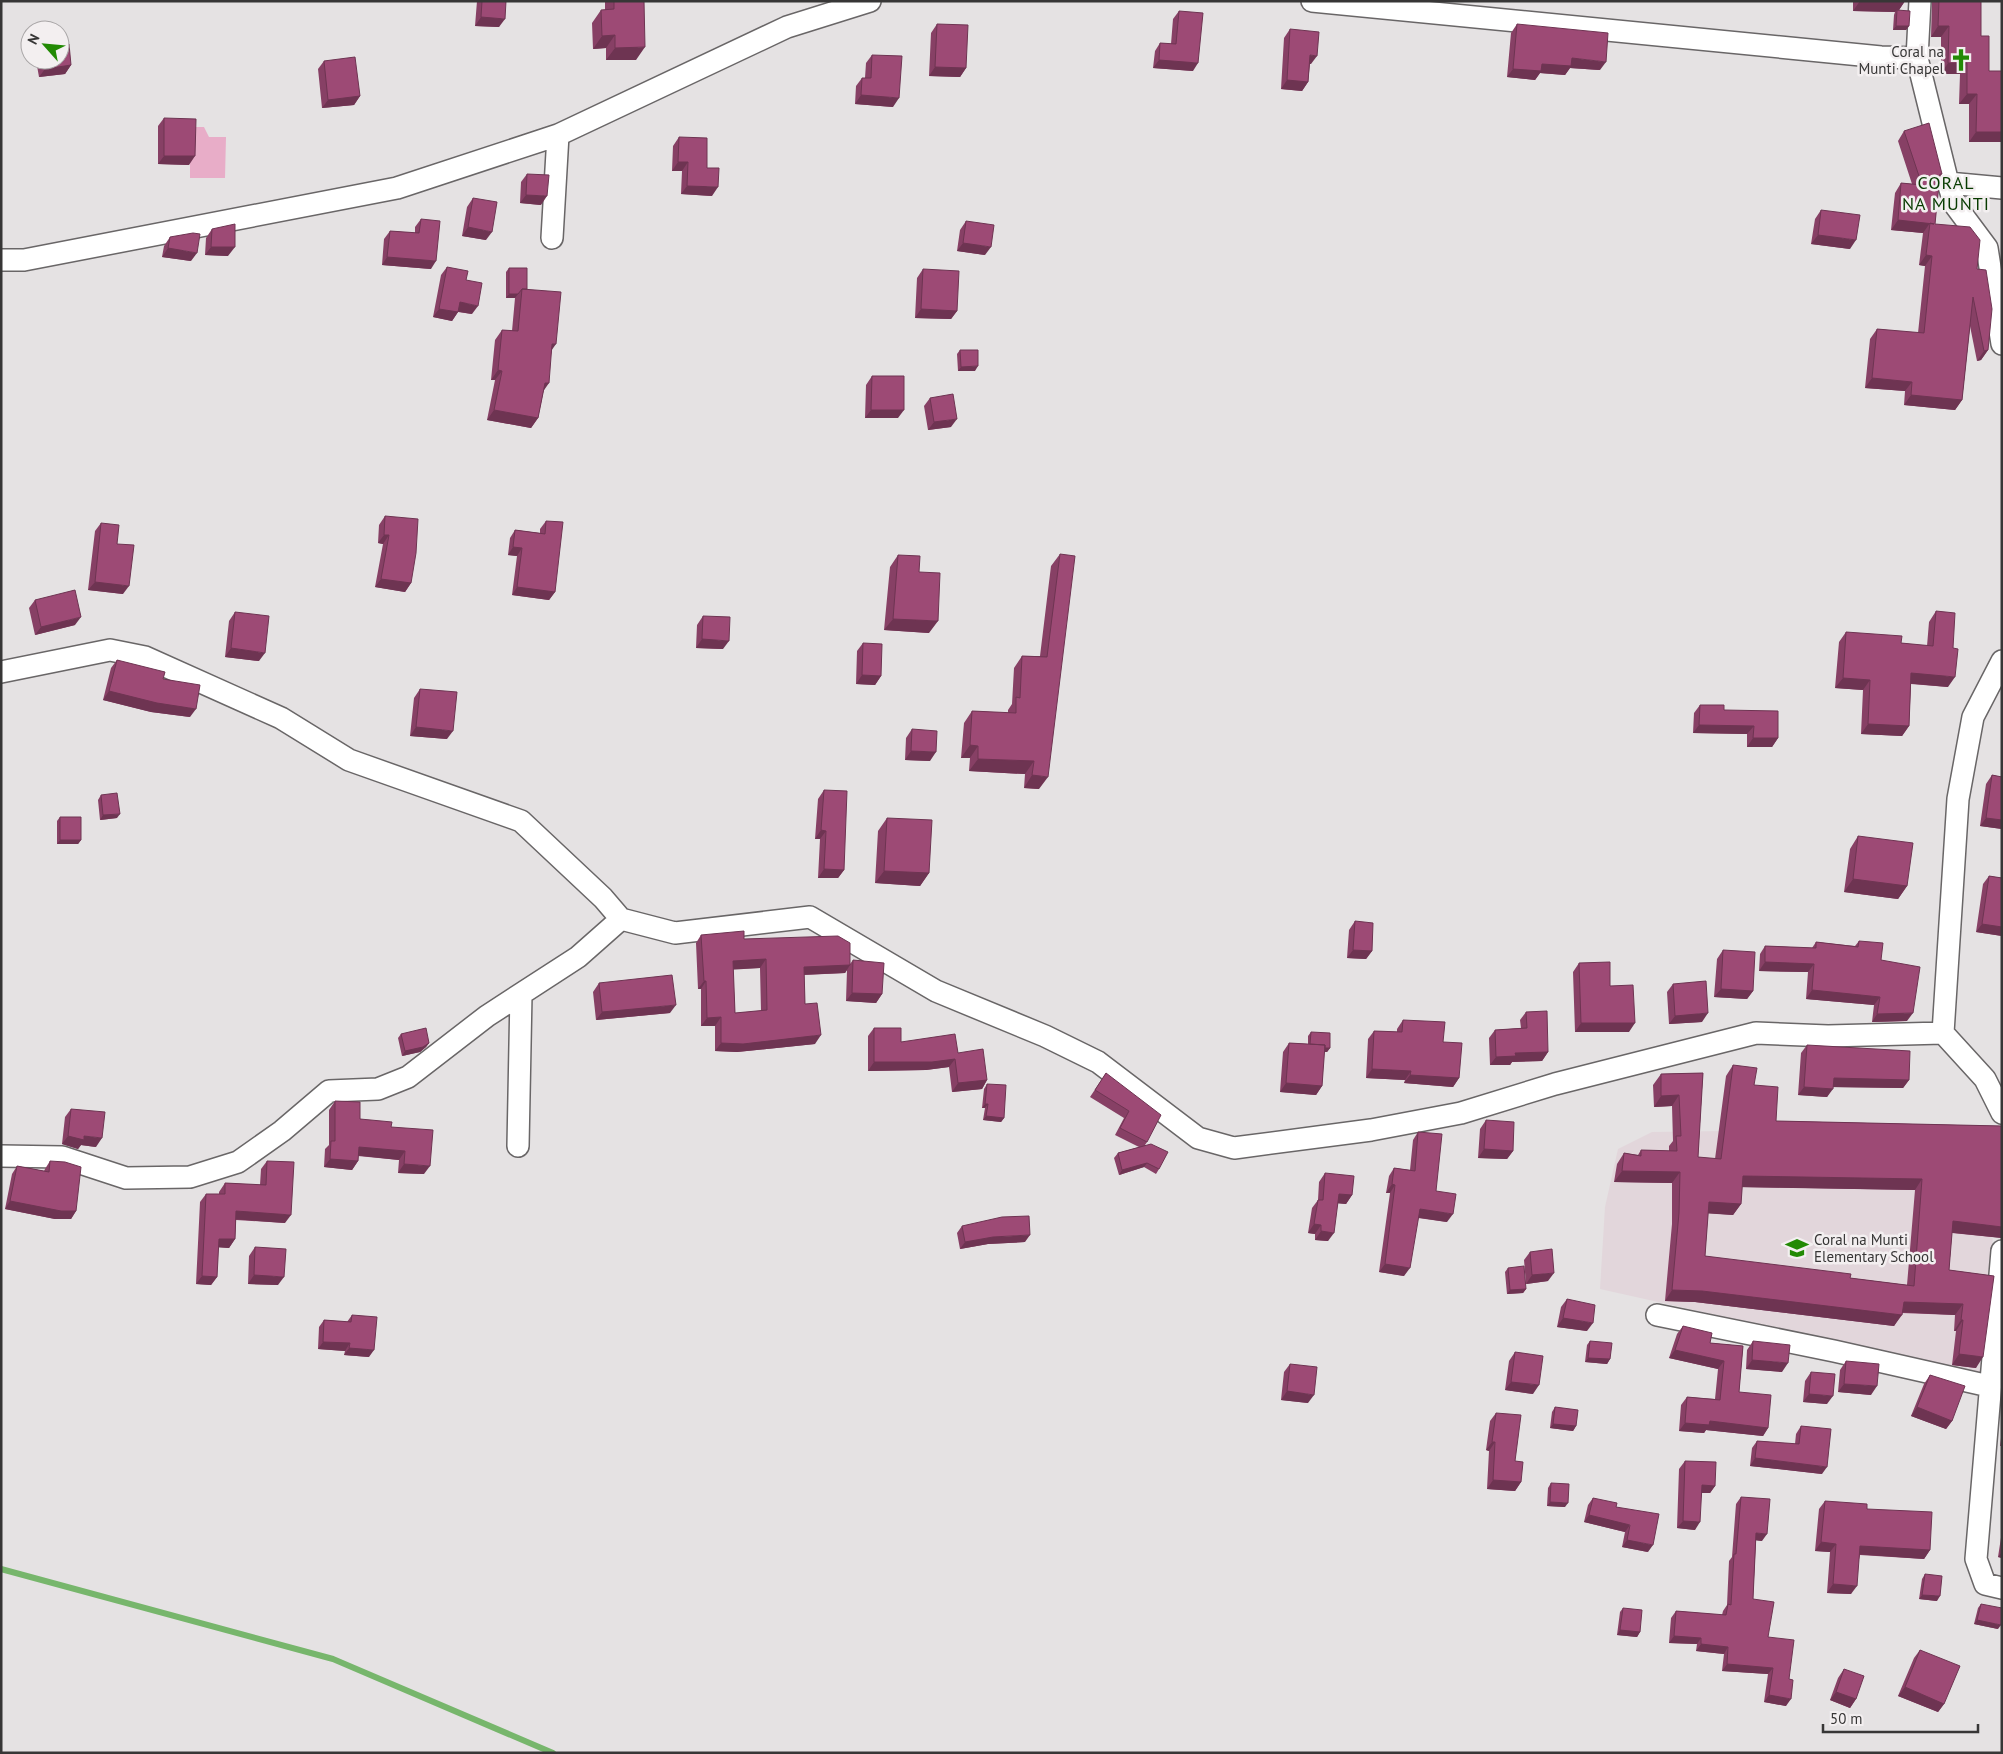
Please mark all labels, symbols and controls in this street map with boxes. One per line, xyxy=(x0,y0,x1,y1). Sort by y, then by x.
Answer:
north arrow xyxy=(20,20,70,70)
text: N xyxy=(23,31,44,47)
place label: Coral na Munti Chapel xyxy=(1858,42,1945,78)
church icon: Coral na Munti Chapel xyxy=(1948,47,1974,73)
district label: CORAL NA MUNTI xyxy=(1902,171,1990,215)
place label: Coral na Munti Elementary School xyxy=(1814,1230,1934,1266)
school or university icon: Coral na Munti Elementary School xyxy=(1784,1235,1810,1261)
scale bar xyxy=(1823,1702,1978,1734)
text: 50 m xyxy=(1830,1709,1863,1728)

